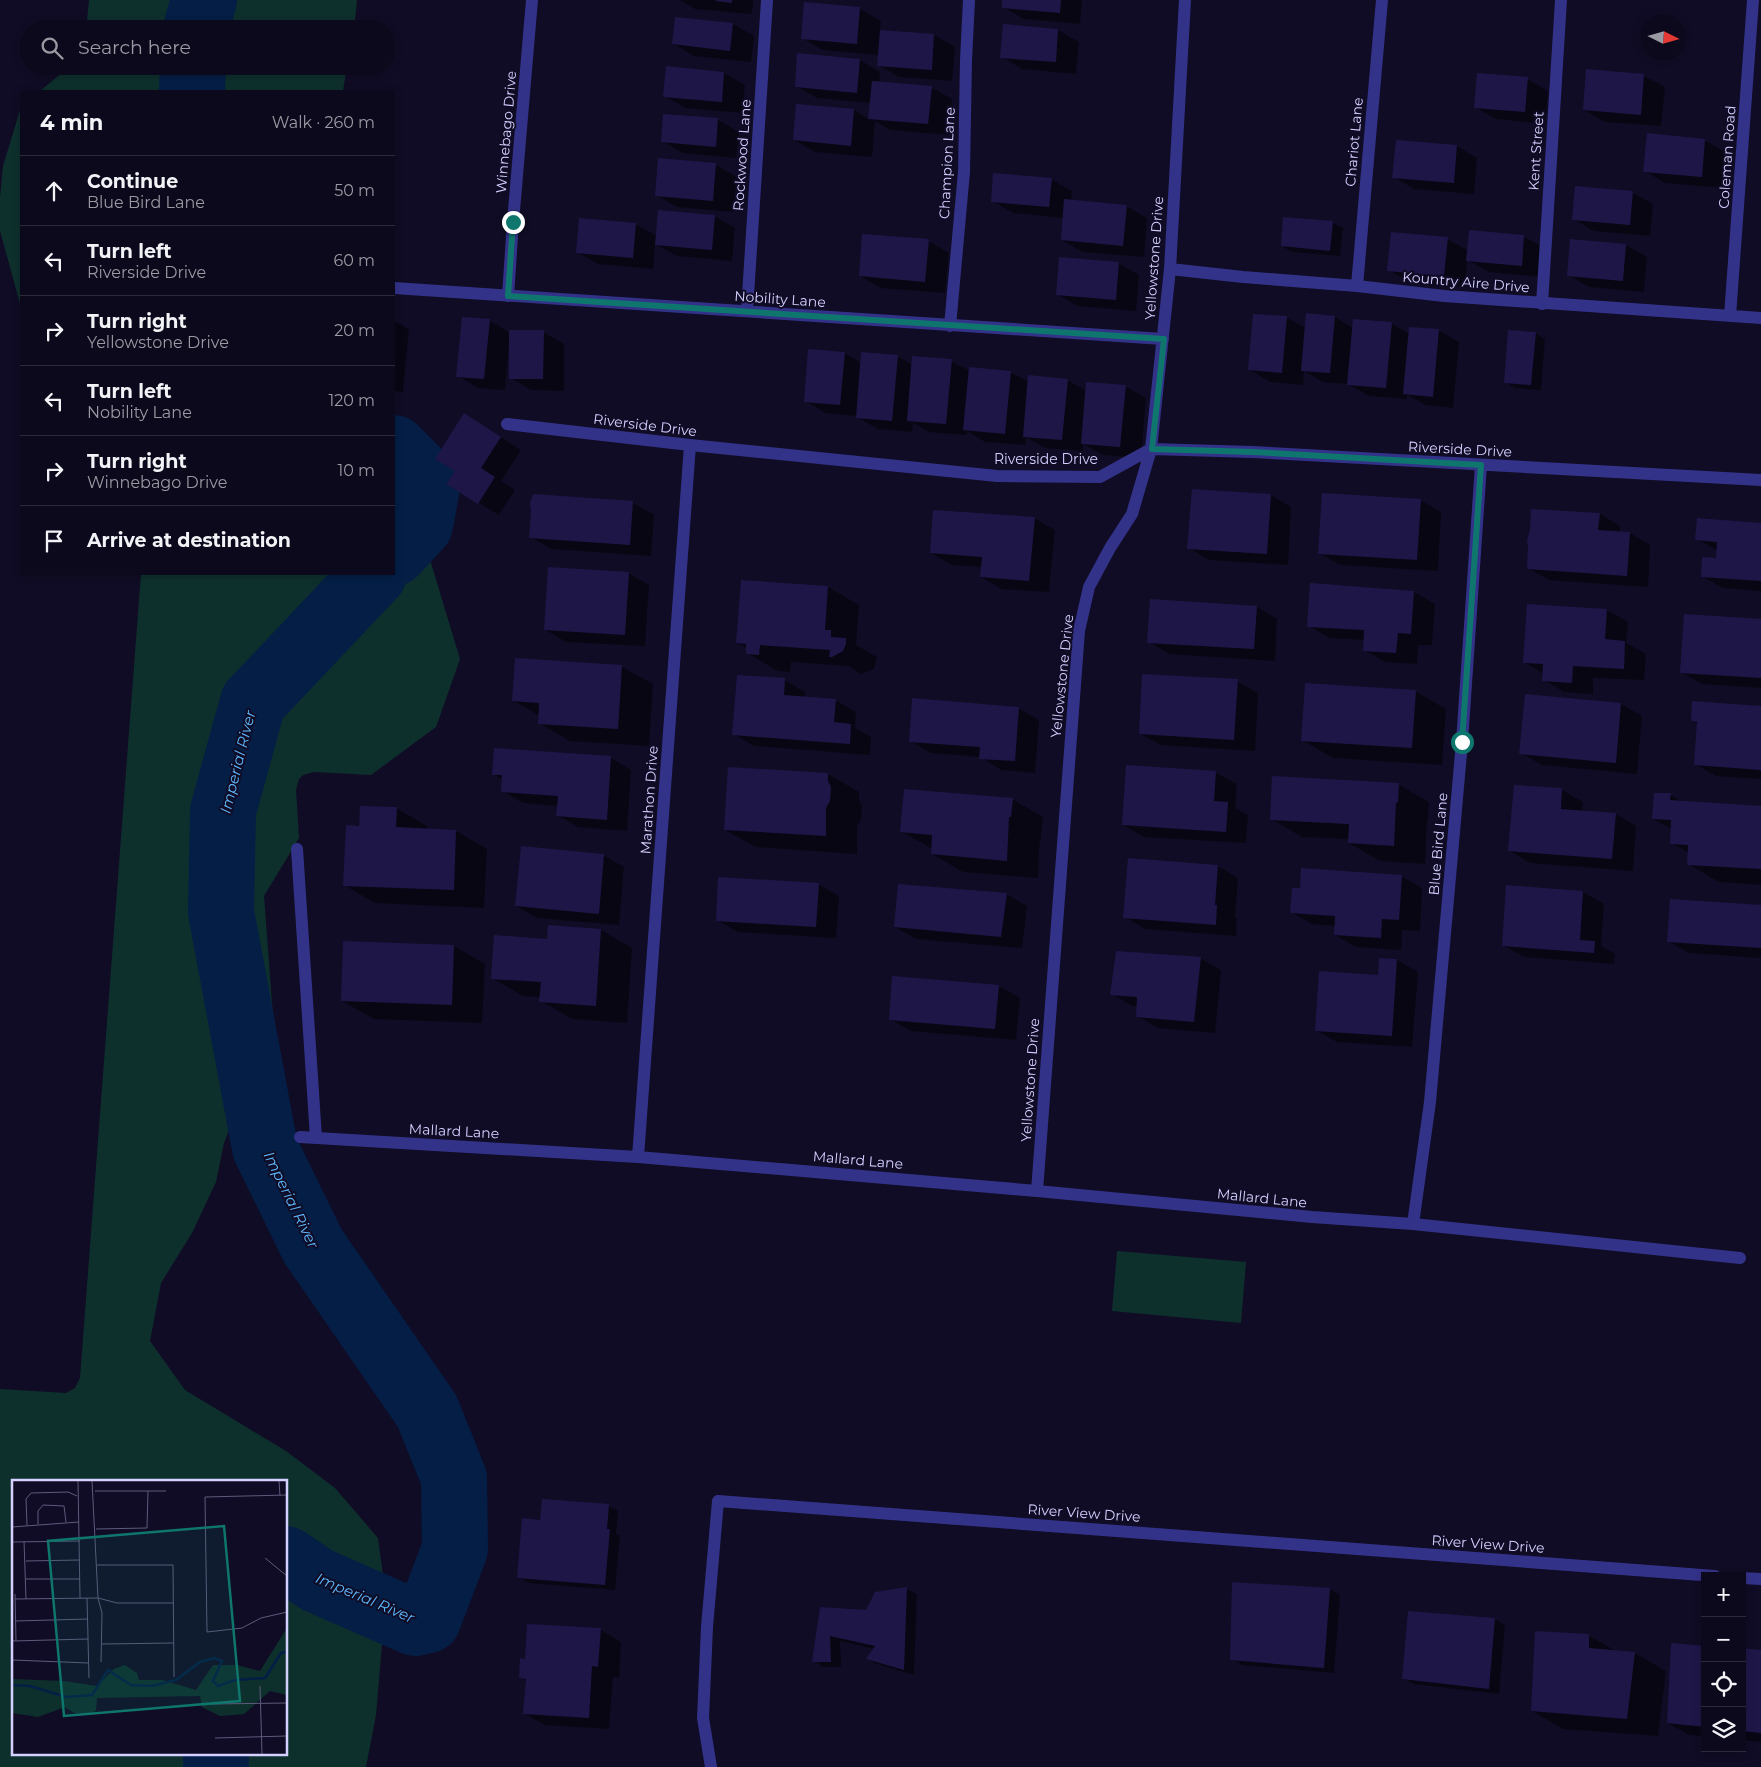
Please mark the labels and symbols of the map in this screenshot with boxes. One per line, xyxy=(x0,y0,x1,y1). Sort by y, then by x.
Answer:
north arrow xyxy=(1641,15,1686,60)
street label: Winnebago Drive xyxy=(492,70,520,194)
street label: Chariot Lane xyxy=(1341,97,1367,187)
street label: Rockwood Lane xyxy=(729,99,755,211)
street label: Coleman Road xyxy=(1714,105,1740,209)
street label: Champion Lane xyxy=(935,107,959,219)
street label: Kent Street xyxy=(1524,111,1548,191)
street label: Yellowstone Drive xyxy=(1141,195,1167,321)
route end xyxy=(502,211,525,234)
street label: Kountry Aire Drive xyxy=(1402,267,1530,297)
street label: Nobility Lane xyxy=(734,287,826,311)
street label: Riverside Drive xyxy=(592,410,698,440)
street label: Riverside Drive xyxy=(1407,437,1513,461)
street label: Riverside Drive xyxy=(994,450,1098,468)
street label: Yellowstone Drive xyxy=(1047,613,1077,739)
water label: Imperial River xyxy=(216,707,260,815)
route start xyxy=(1451,731,1474,754)
street label: Marathon Drive xyxy=(636,745,662,855)
street label: Blue Bird Lane xyxy=(1425,792,1451,896)
street label: Yellowstone Drive xyxy=(1017,1017,1043,1143)
street label: Mallard Lane xyxy=(408,1120,500,1142)
street label: Mallard Lane xyxy=(812,1147,904,1173)
water label: Imperial River xyxy=(260,1148,324,1252)
street label: Mallard Lane xyxy=(1216,1184,1308,1212)
inset map xyxy=(12,1480,288,1754)
street label: River View Drive xyxy=(1027,1500,1141,1526)
street label: River View Drive xyxy=(1431,1531,1545,1557)
water label: Imperial River xyxy=(313,1568,418,1627)

